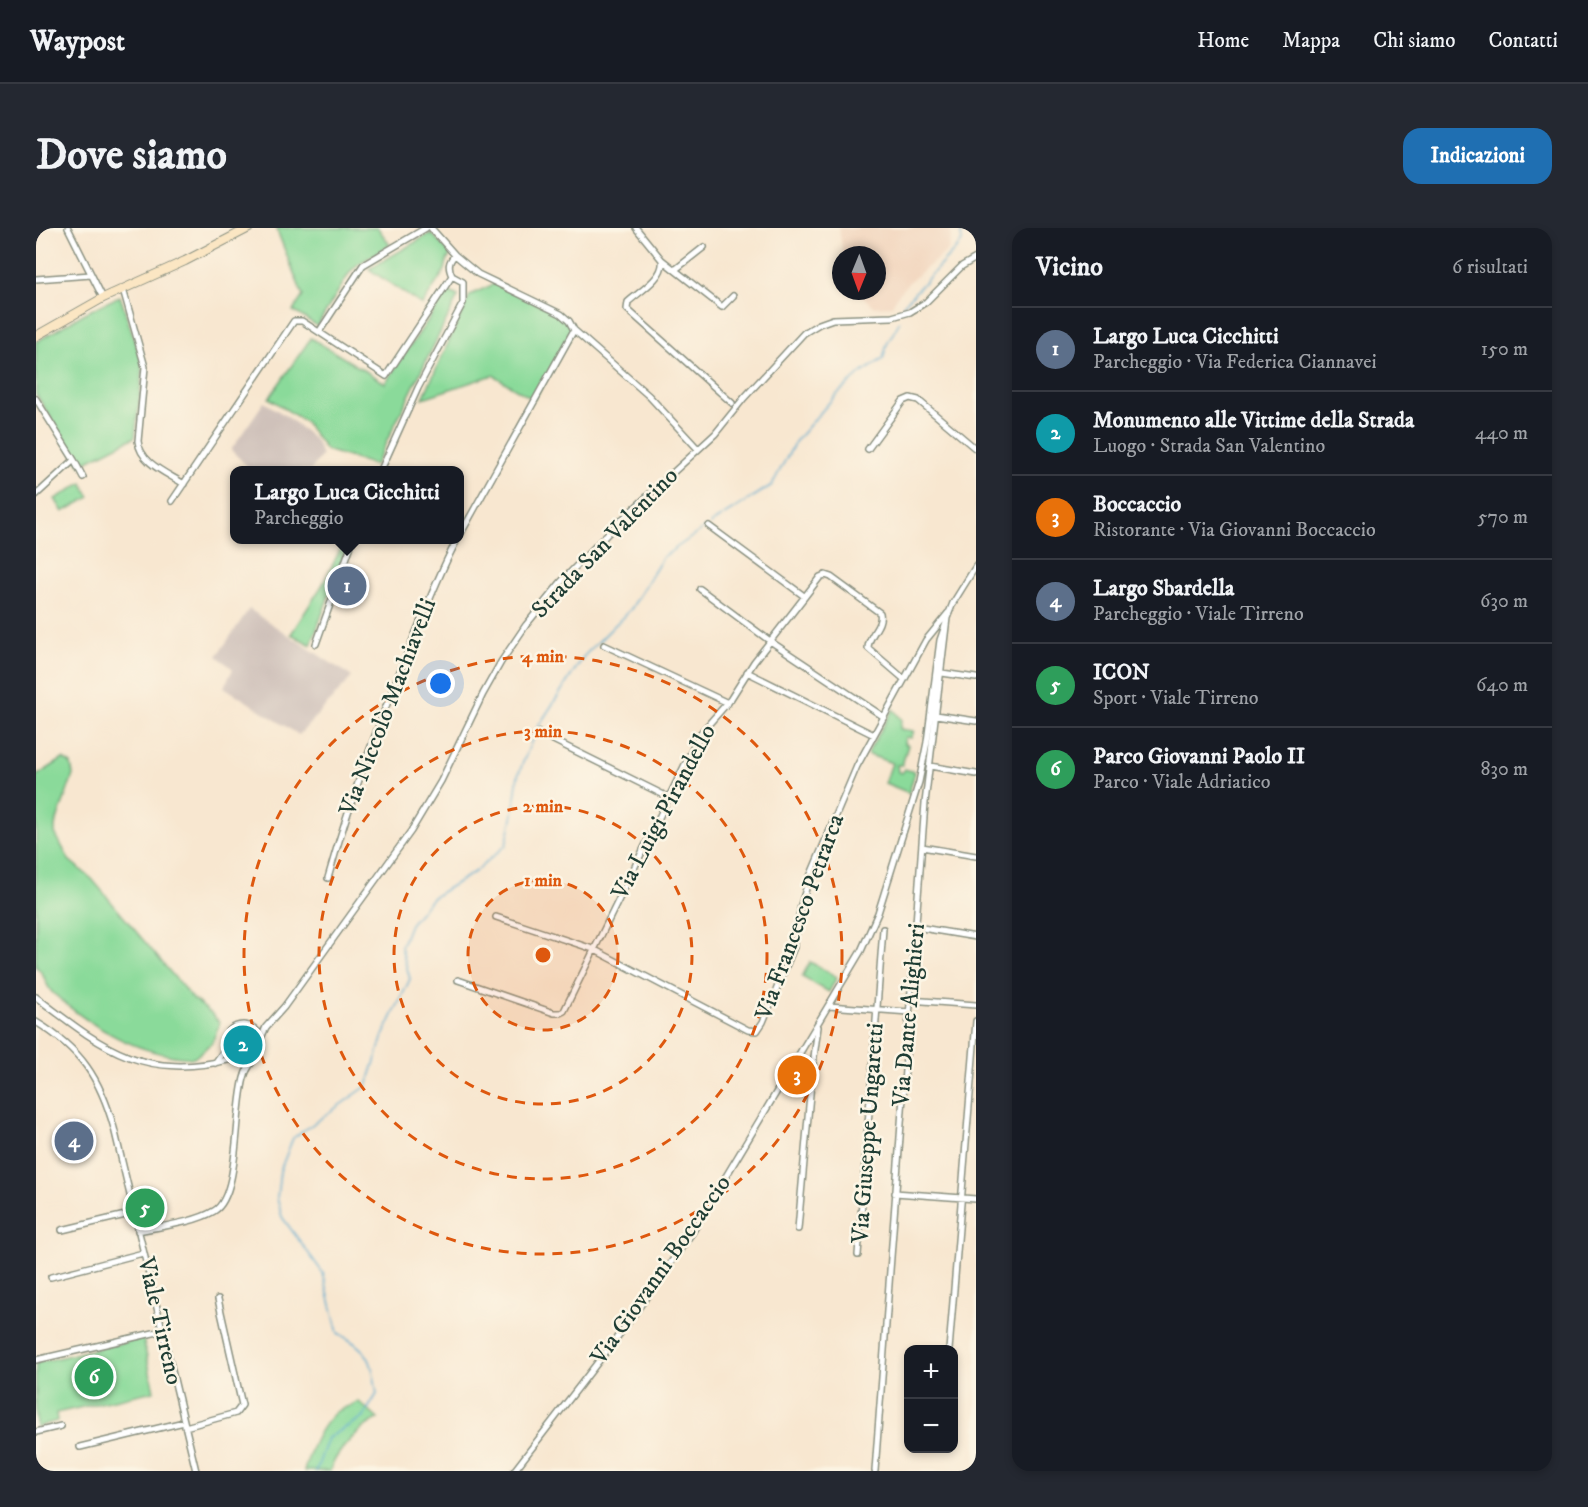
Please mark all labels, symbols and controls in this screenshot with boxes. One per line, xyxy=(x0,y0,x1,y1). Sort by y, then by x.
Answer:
text: Waypost xyxy=(30,24,125,59)
text: Home xyxy=(1197,28,1249,54)
text: Mappa xyxy=(1282,28,1340,54)
text: Chi siamo xyxy=(1373,28,1455,54)
text: Contatti xyxy=(1488,28,1558,54)
button: Indicazioni xyxy=(1403,128,1552,184)
text: Dove siamo xyxy=(36,130,227,182)
north arrow xyxy=(832,246,886,300)
text: Vicino xyxy=(1036,251,1103,284)
text: 6 risultati xyxy=(1452,255,1528,280)
text: Largo Luca Cicchitti xyxy=(1093,323,1279,350)
text: 1 xyxy=(1052,337,1059,362)
text: 150 m xyxy=(1481,337,1528,362)
text: Parcheggio · Via Federica Ciannavei xyxy=(1093,350,1377,375)
text: Monumento alle Vittime della Strada xyxy=(1093,407,1414,434)
text: 2 xyxy=(1051,421,1060,446)
text: 440 m xyxy=(1475,421,1528,446)
text: Luogo · Strada San Valentino xyxy=(1093,434,1325,459)
street label: Strada San Valentino xyxy=(525,461,685,625)
popup xyxy=(230,466,464,544)
text: Largo Luca Cicchitti xyxy=(254,479,440,506)
text: Boccaccio xyxy=(1093,491,1181,518)
text: 3 xyxy=(1052,505,1059,530)
text: 570 m xyxy=(1477,505,1528,530)
text: Parcheggio xyxy=(254,506,343,531)
text: Ristorante · Via Giovanni Boccaccio xyxy=(1093,518,1376,543)
pin: 1 xyxy=(328,564,366,608)
text: Largo Sbardella xyxy=(1093,575,1234,602)
text: 4 xyxy=(1050,589,1061,614)
text: 630 m xyxy=(1480,589,1528,614)
street label: Via Niccolò Machiavelli xyxy=(332,594,443,821)
text: Parcheggio · Viale Tirreno xyxy=(1093,602,1304,627)
text: 4 min xyxy=(521,646,564,668)
text: ICON xyxy=(1093,659,1150,686)
your location xyxy=(426,669,455,698)
text: 5 xyxy=(1051,673,1060,698)
text: 640 m xyxy=(1476,673,1528,698)
text: Sport · Viale Tirreno xyxy=(1093,686,1259,711)
street label: Via Luigi Pirandello xyxy=(605,719,723,906)
text: 3 min xyxy=(524,721,563,743)
text: Parco Giovanni Paolo II xyxy=(1093,743,1305,770)
text: 6 xyxy=(1050,757,1061,782)
text: 830 m xyxy=(1480,757,1528,782)
text: Parco · Viale Adriatico xyxy=(1093,770,1271,795)
text: 2 min xyxy=(523,796,564,818)
street label: Via Francesco Petrarca xyxy=(748,809,851,1025)
text: 1 min xyxy=(524,870,563,892)
street label: Via Dante Alighieri xyxy=(886,922,932,1109)
centre of rings xyxy=(533,945,553,965)
pin: 2 xyxy=(224,1022,262,1068)
street label: Via Giuseppe Ungaretti xyxy=(845,1022,891,1245)
pin: 3 xyxy=(778,1052,816,1098)
pin: 4 xyxy=(54,1118,93,1164)
street label: Via Giovanni Boccaccio xyxy=(584,1169,738,1371)
pin: 5 xyxy=(126,1186,164,1230)
street label: Viale Tirreno xyxy=(131,1253,189,1388)
map controls xyxy=(904,1345,958,1453)
button: + xyxy=(904,1345,958,1399)
pin: 6 xyxy=(74,1354,114,1400)
button: − xyxy=(904,1399,958,1453)

